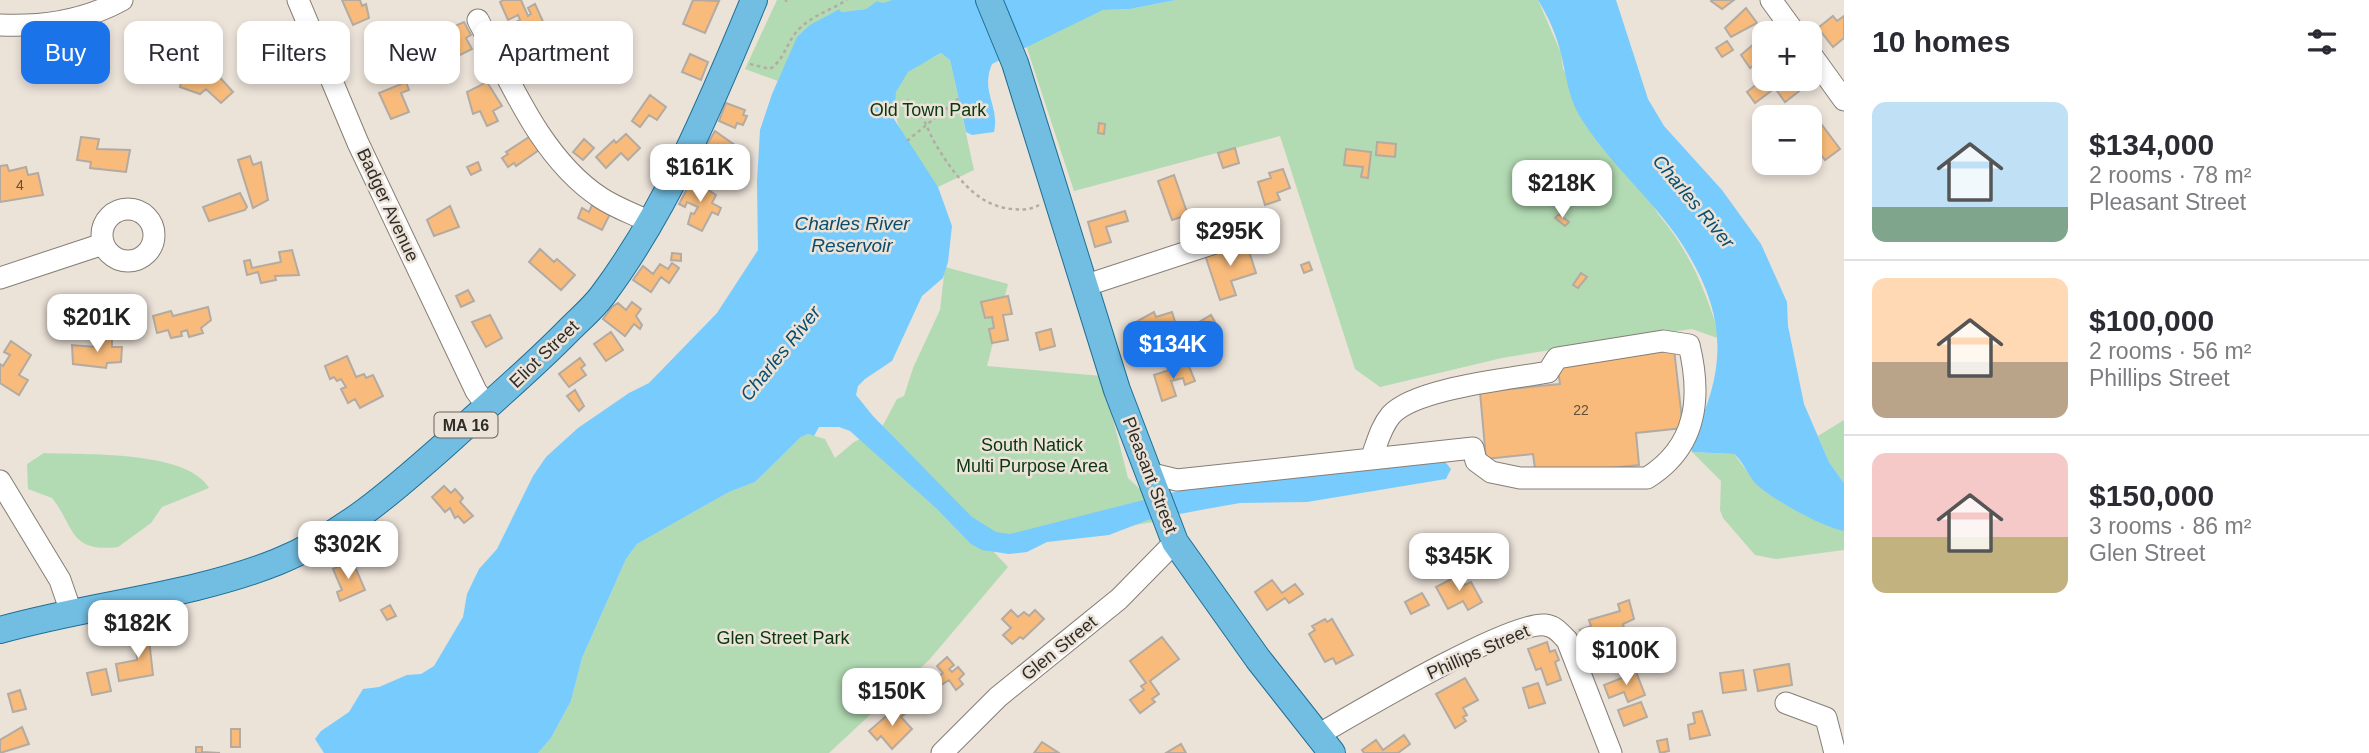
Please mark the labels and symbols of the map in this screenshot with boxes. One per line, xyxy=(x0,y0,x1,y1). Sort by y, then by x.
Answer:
park label: Old Town Park xyxy=(870,100,987,120)
pin: $161K xyxy=(651,144,749,204)
street label: Badger Avenue xyxy=(353,145,423,265)
water label: Charles River xyxy=(1649,150,1739,253)
pin: $218K xyxy=(1513,160,1611,220)
house number: 4 xyxy=(16,177,24,193)
pin: $295K xyxy=(1181,208,1279,268)
water label: Charles River Reservoir xyxy=(794,213,910,256)
pin: $201K xyxy=(48,294,146,354)
water label: Charles River xyxy=(736,301,825,405)
street label: Eliot Street xyxy=(505,316,583,392)
pin: $134K xyxy=(1124,322,1222,381)
house number: 22 xyxy=(1573,402,1589,418)
road number: MA 16 xyxy=(434,412,498,438)
street label: Pleasant Street xyxy=(1119,414,1181,536)
park label: South Natick Multi Purpose Area xyxy=(956,435,1109,476)
pin: $302K xyxy=(299,522,397,581)
pin: $345K xyxy=(1410,534,1508,593)
pin: $182K xyxy=(89,600,187,660)
street label: Glen Street xyxy=(1017,612,1101,684)
street label: Phillips Street xyxy=(1424,620,1532,684)
park label: Glen Street Park xyxy=(716,628,851,648)
pin: $100K xyxy=(1577,628,1675,687)
pin: $150K xyxy=(843,668,941,728)

